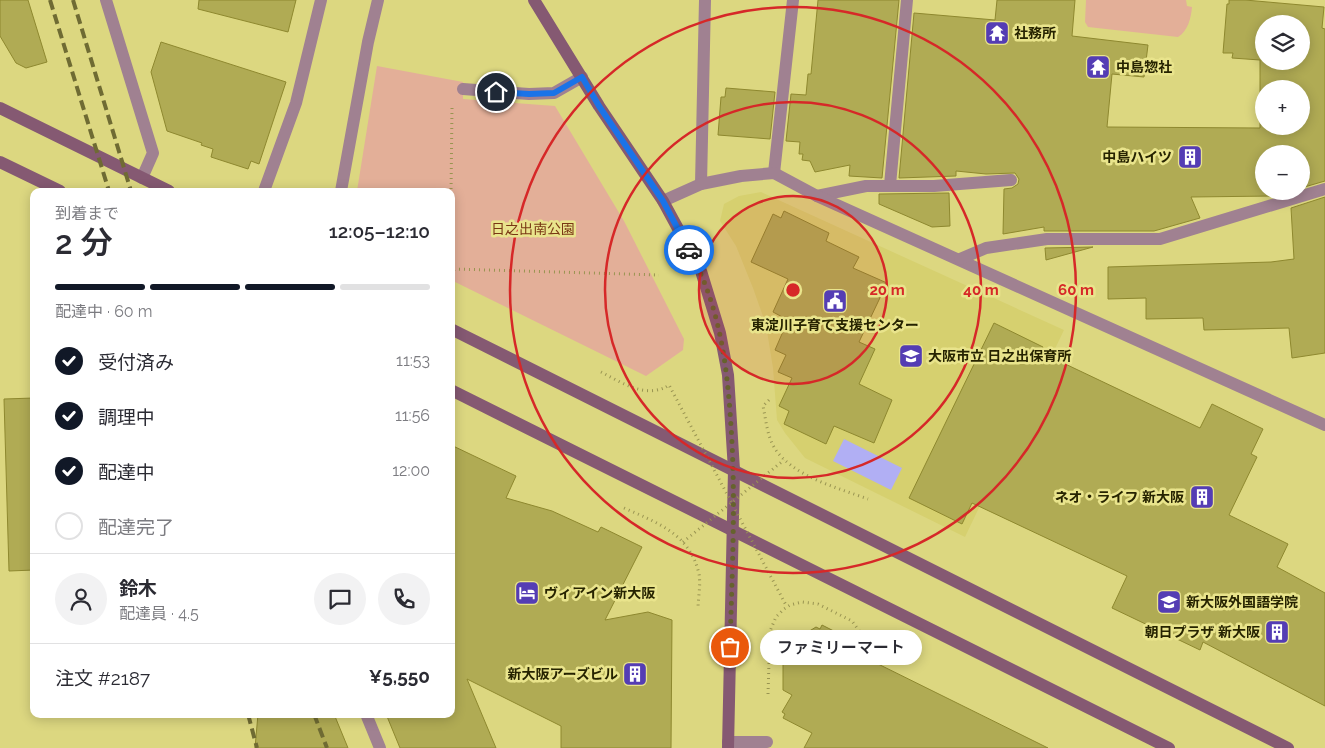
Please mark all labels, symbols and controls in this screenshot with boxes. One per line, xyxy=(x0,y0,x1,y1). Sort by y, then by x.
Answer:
map controls xyxy=(1255,15,1310,200)
button: layers xyxy=(1255,15,1310,70)
temple icon: 社務所 xyxy=(984,20,1010,46)
place label: 社務所 xyxy=(1014,25,1056,41)
temple icon: 中島惣社 xyxy=(1085,54,1111,80)
place label: 中島惣社 xyxy=(1116,59,1172,75)
pin xyxy=(475,71,517,113)
icon: home xyxy=(482,78,510,106)
button: + xyxy=(1255,80,1310,135)
building icon: 中島ハイツ xyxy=(1177,144,1203,170)
button: − xyxy=(1255,145,1310,200)
place label: 中島ハイツ xyxy=(1102,149,1172,165)
text: 到着まで xyxy=(55,204,119,223)
text: 12:05–12:10 xyxy=(329,220,430,242)
park label: 日之出南公園 xyxy=(491,221,575,237)
text: 2 分 xyxy=(55,224,112,261)
courier xyxy=(664,225,714,275)
icon: car xyxy=(675,236,703,264)
centre of rings xyxy=(784,281,802,299)
text: 20 m xyxy=(869,281,905,299)
text: 40 m xyxy=(963,281,999,299)
text: 60 m xyxy=(1058,281,1094,299)
public building icon: 東淀川子育て支援センター xyxy=(822,288,848,314)
text: 配達中 · 60 m xyxy=(55,302,152,321)
place label: 東淀川子育て支援センター xyxy=(751,317,919,333)
school or university icon: 大阪市立 日之出保育所 xyxy=(898,343,924,369)
icon: check xyxy=(55,347,83,375)
place label: 大阪市立 日之出保育所 xyxy=(928,348,1071,364)
text: 受付済み xyxy=(98,351,174,373)
text: 11:53 xyxy=(396,351,430,370)
icon: check xyxy=(55,402,83,430)
text: 調理中 xyxy=(98,406,155,428)
text: 11:56 xyxy=(395,406,430,425)
icon: check xyxy=(55,457,83,485)
text: 配達中 xyxy=(98,461,155,483)
text: 12:00 xyxy=(392,461,430,480)
building icon: ネオ・ライフ 新大阪 xyxy=(1189,484,1215,510)
place label: ネオ・ライフ 新大阪 xyxy=(1055,489,1184,505)
text: 配達完了 xyxy=(98,516,174,538)
button: person xyxy=(55,573,107,625)
button: chat xyxy=(314,573,366,625)
button: phone xyxy=(378,573,430,625)
text: 鈴木 xyxy=(119,577,157,599)
hotel icon: ヴィアイン新大阪 xyxy=(514,580,540,606)
place label: ヴィアイン新大阪 xyxy=(544,585,655,601)
school or university icon: 新大阪外国語学院 xyxy=(1156,589,1182,615)
place label: 新大阪外国語学院 xyxy=(1186,594,1298,610)
text: 配達員 · 4.5 xyxy=(119,604,199,623)
building icon: 朝日プラザ 新大阪 xyxy=(1264,619,1290,645)
place label: 朝日プラザ 新大阪 xyxy=(1145,624,1260,640)
pin xyxy=(709,626,751,668)
callout: ファミリーマート xyxy=(760,630,922,664)
icon: bag xyxy=(716,633,744,661)
text: ファミリーマート xyxy=(777,638,905,657)
building icon: 新大阪アーズビル xyxy=(622,661,648,687)
text: ¥5,550 xyxy=(369,665,430,687)
place label: 新大阪アーズビル xyxy=(508,666,618,682)
text: 注文 #2187 xyxy=(55,667,150,689)

